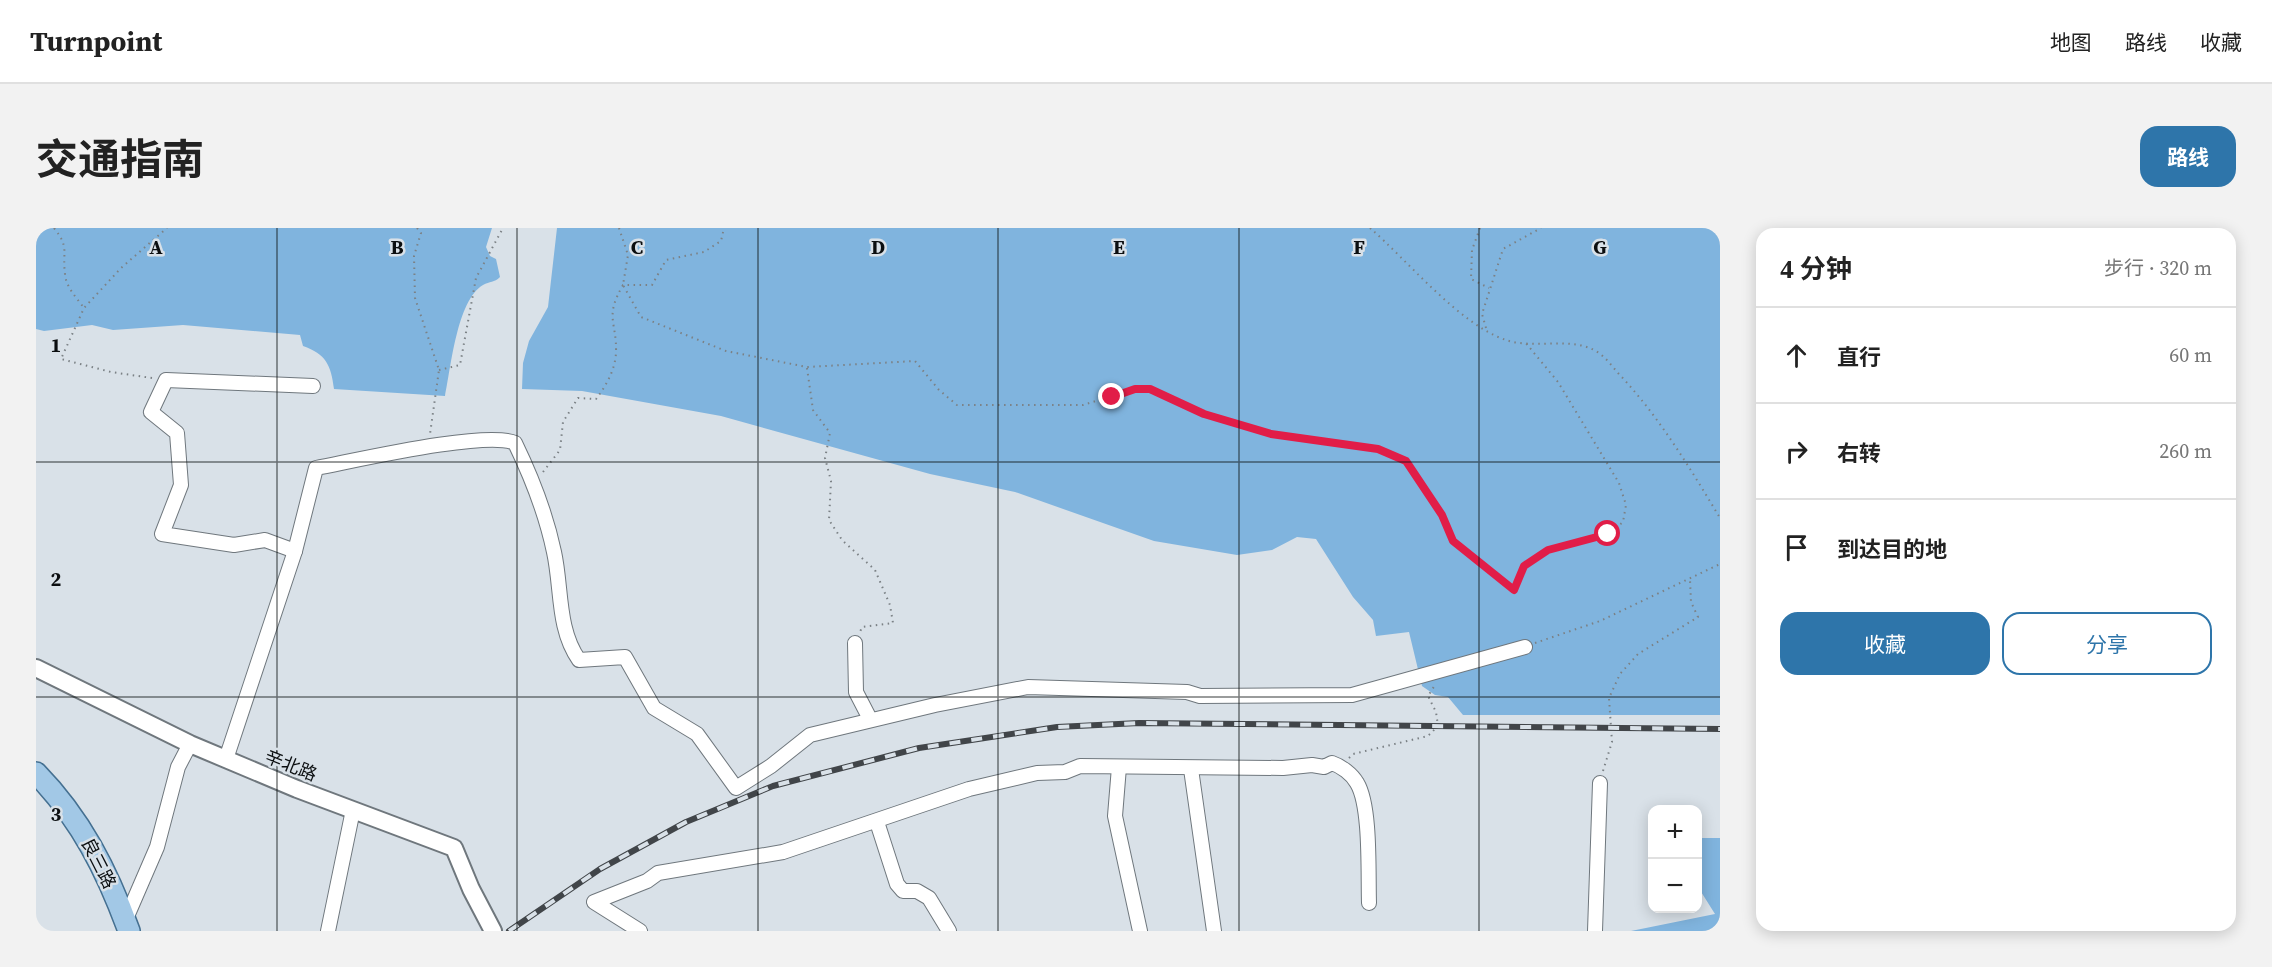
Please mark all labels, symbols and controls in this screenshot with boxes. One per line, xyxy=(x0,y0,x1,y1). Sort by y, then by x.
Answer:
text: Turnpoint xyxy=(30,22,162,60)
text: 地图 xyxy=(2050,28,2092,57)
text: 路线 xyxy=(2125,28,2167,57)
text: 收藏 xyxy=(2200,28,2242,57)
button: 路线 xyxy=(2140,126,2236,187)
text: 交通指南 xyxy=(36,130,204,188)
text: A xyxy=(149,233,163,261)
text: B xyxy=(390,233,404,261)
text: C xyxy=(631,233,643,261)
text: D xyxy=(871,233,885,261)
text: E xyxy=(1113,233,1125,261)
text: F xyxy=(1353,233,1365,261)
text: G xyxy=(1593,233,1607,261)
text: 4 分钟 xyxy=(1780,251,1852,287)
text: 步行 · 320 m xyxy=(2104,254,2212,282)
text: 1 xyxy=(51,331,61,359)
icon: ahead xyxy=(1780,339,1813,372)
text: 60 m xyxy=(2169,341,2212,369)
text: 直行 xyxy=(1837,342,1881,372)
route end xyxy=(1098,383,1124,409)
icon: right xyxy=(1780,435,1813,468)
text: 260 m xyxy=(2159,437,2212,465)
text: 右转 xyxy=(1837,438,1881,468)
route start xyxy=(1594,520,1620,546)
icon: arrive xyxy=(1780,531,1813,564)
text: 到达目的地 xyxy=(1837,534,1947,564)
text: 2 xyxy=(51,565,62,593)
button: 收藏 xyxy=(1780,612,1990,675)
button: 分享 xyxy=(2002,612,2212,675)
street label: 辛北路 xyxy=(261,743,321,787)
text: 3 xyxy=(51,800,62,828)
map controls xyxy=(1648,805,1702,913)
button: + xyxy=(1648,805,1702,859)
street label: 良三路 xyxy=(76,833,122,893)
button: − xyxy=(1648,859,1702,913)

